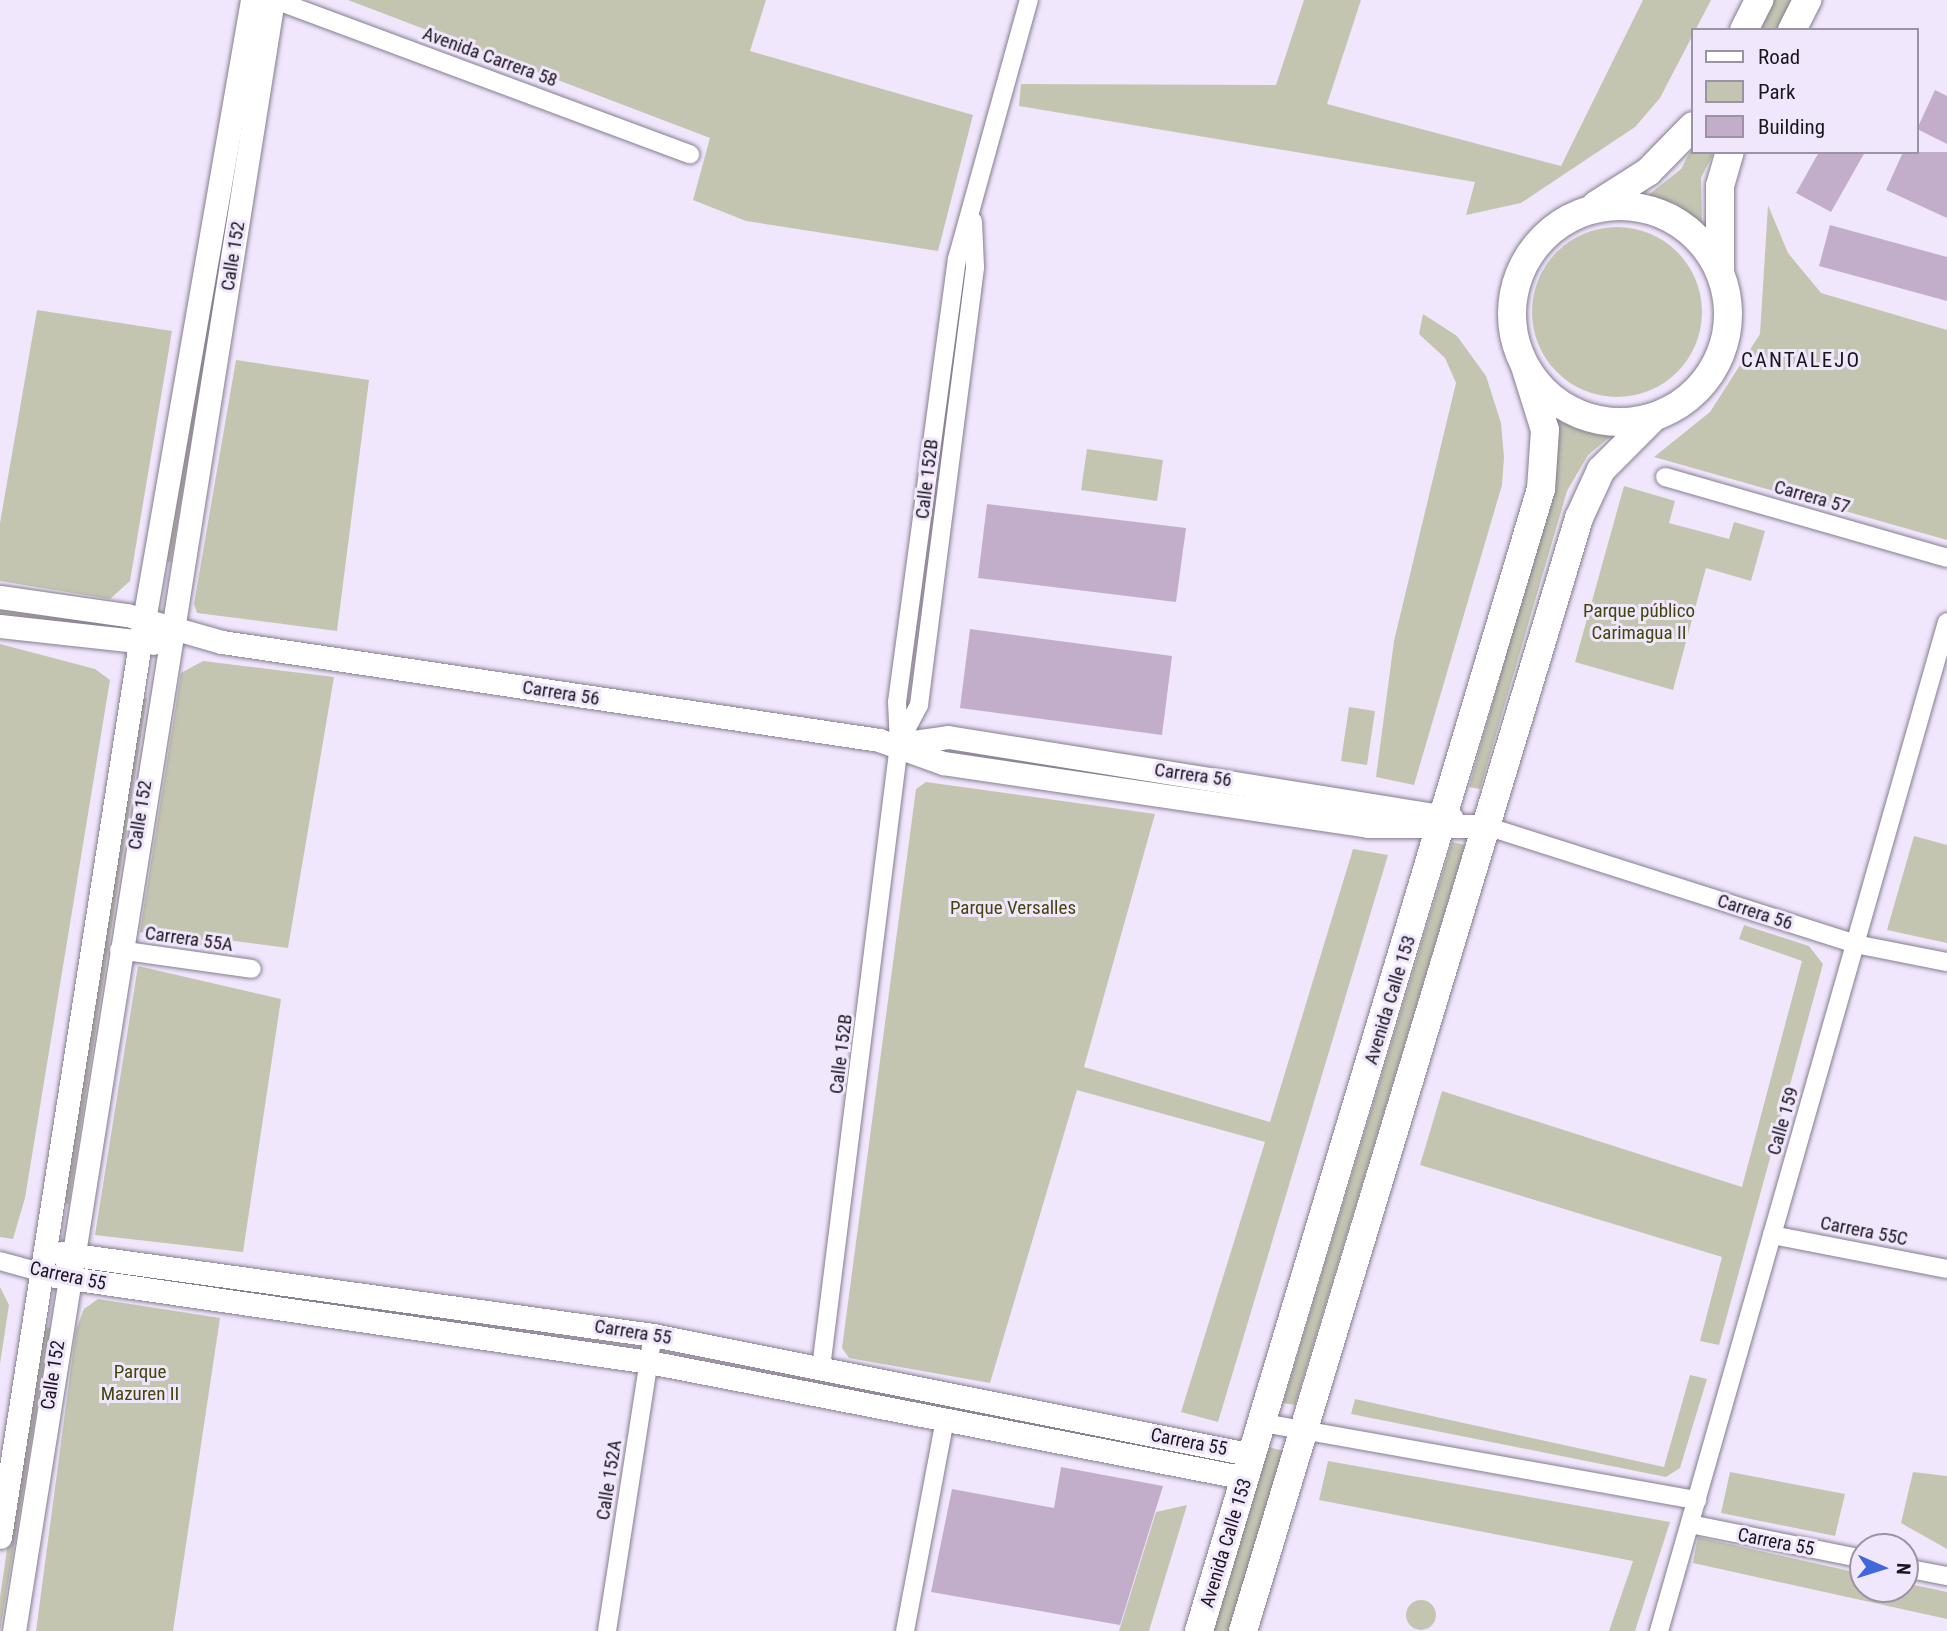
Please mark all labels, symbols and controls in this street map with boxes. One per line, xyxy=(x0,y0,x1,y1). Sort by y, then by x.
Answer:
street label: Avenida Carrera 58 xyxy=(420,22,560,92)
legend xyxy=(1692,28,1919,154)
text: Road xyxy=(1758,45,1800,69)
text: Park xyxy=(1758,80,1795,104)
text: Building xyxy=(1758,115,1825,139)
street label: Calle 152 xyxy=(216,220,250,292)
district label: CANTALEJO xyxy=(1742,347,1860,373)
street label: Calle 152B xyxy=(911,438,943,520)
street label: Carrera 57 xyxy=(1771,475,1853,519)
park label: Parque público Carimagua II xyxy=(1583,600,1695,644)
street label: Carrera 56 xyxy=(521,676,601,710)
street label: Carrera 56 xyxy=(1153,758,1233,792)
street label: Calle 152 xyxy=(123,779,157,851)
street label: Carrera 56 xyxy=(1714,889,1796,935)
park label: Parque Versalles xyxy=(950,897,1076,919)
street label: Carrera 55A xyxy=(143,922,235,956)
street label: Avenida Calle 153 xyxy=(1360,933,1420,1067)
street label: Calle 152B xyxy=(825,1013,857,1095)
street label: Calle 159 xyxy=(1762,1084,1804,1158)
street label: Carrera 55C xyxy=(1818,1211,1910,1251)
street label: Carrera 55 xyxy=(28,1257,108,1295)
street label: Carrera 55 xyxy=(593,1315,673,1349)
street label: Calle 152 xyxy=(36,1339,70,1411)
park label: Parque Mazuren II xyxy=(101,1361,179,1405)
street label: Carrera 55 xyxy=(1149,1423,1229,1461)
street label: Calle 152A xyxy=(591,1438,627,1522)
street label: Avenida Calle 153 xyxy=(1196,1476,1256,1610)
street label: Carrera 55 xyxy=(1736,1523,1816,1561)
north arrow xyxy=(1849,1533,1919,1603)
text: N xyxy=(1892,1563,1915,1575)

